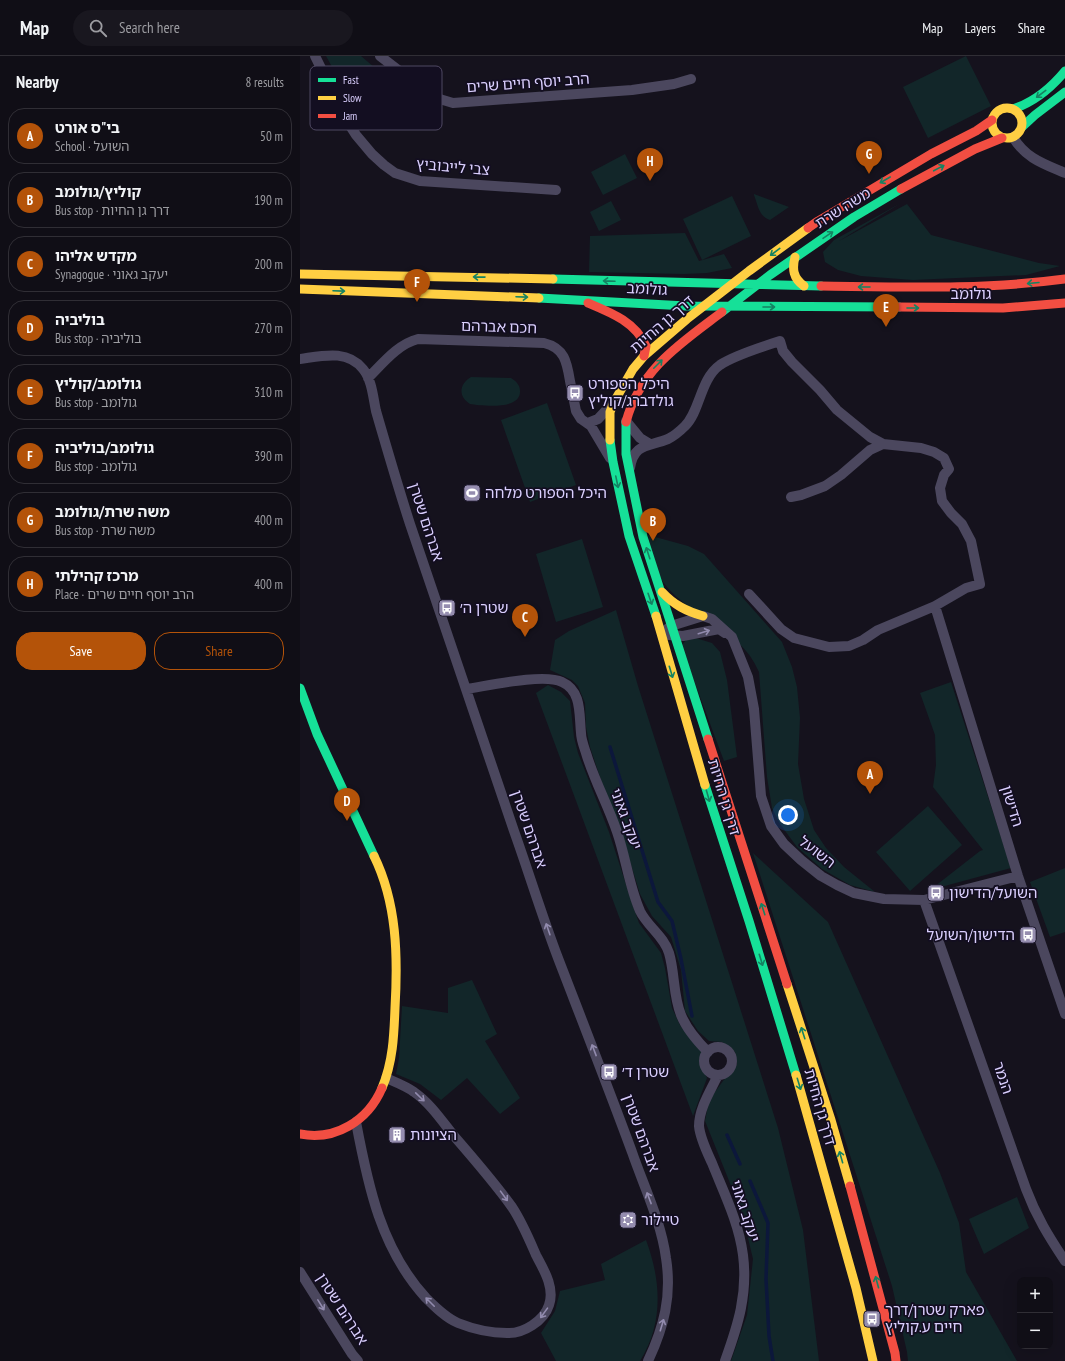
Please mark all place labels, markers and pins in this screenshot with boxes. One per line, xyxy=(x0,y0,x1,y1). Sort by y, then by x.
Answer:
pin: G xyxy=(856,141,882,174)
pin: H xyxy=(637,148,663,181)
pin: F xyxy=(404,269,430,302)
pin: E xyxy=(873,294,899,327)
place label: היכל הספורט גולדברג/קוליץ xyxy=(588,374,674,410)
bus stop icon: היכל הספורט גולדברג/קוליץ xyxy=(565,383,585,403)
sports icon: היכל הספורט מלחה xyxy=(462,483,482,503)
place label: היכל הספורט מלחה xyxy=(485,483,607,502)
pin: B xyxy=(640,508,666,541)
bus stop icon: שטרן ה׳ xyxy=(437,598,457,618)
place label: שטרן ה׳ xyxy=(460,598,508,617)
pin: C xyxy=(512,604,538,637)
pin: A xyxy=(857,761,883,794)
pin: D xyxy=(334,788,360,821)
bus stop icon: השועל/הדישון xyxy=(926,883,946,903)
place label: השועל/הדישון xyxy=(949,883,1037,902)
place label: הדישון/השועל xyxy=(927,925,1015,944)
bus stop icon: הדישון/השועל xyxy=(1018,925,1038,945)
bus stop icon: שטרן ד׳ xyxy=(599,1062,619,1082)
place label: שטרן ד׳ xyxy=(622,1062,669,1081)
building icon: הציונות xyxy=(387,1125,407,1145)
place label: הציונות xyxy=(410,1125,457,1144)
synagogue icon: טיילור xyxy=(618,1210,638,1230)
place label: טיילור xyxy=(641,1210,679,1229)
place label: פארק שטרן/דרך חיים ע.קוליץ xyxy=(885,1300,985,1336)
bus stop icon: פארק שטרן/דרך חיים ע.קוליץ xyxy=(862,1309,882,1329)

